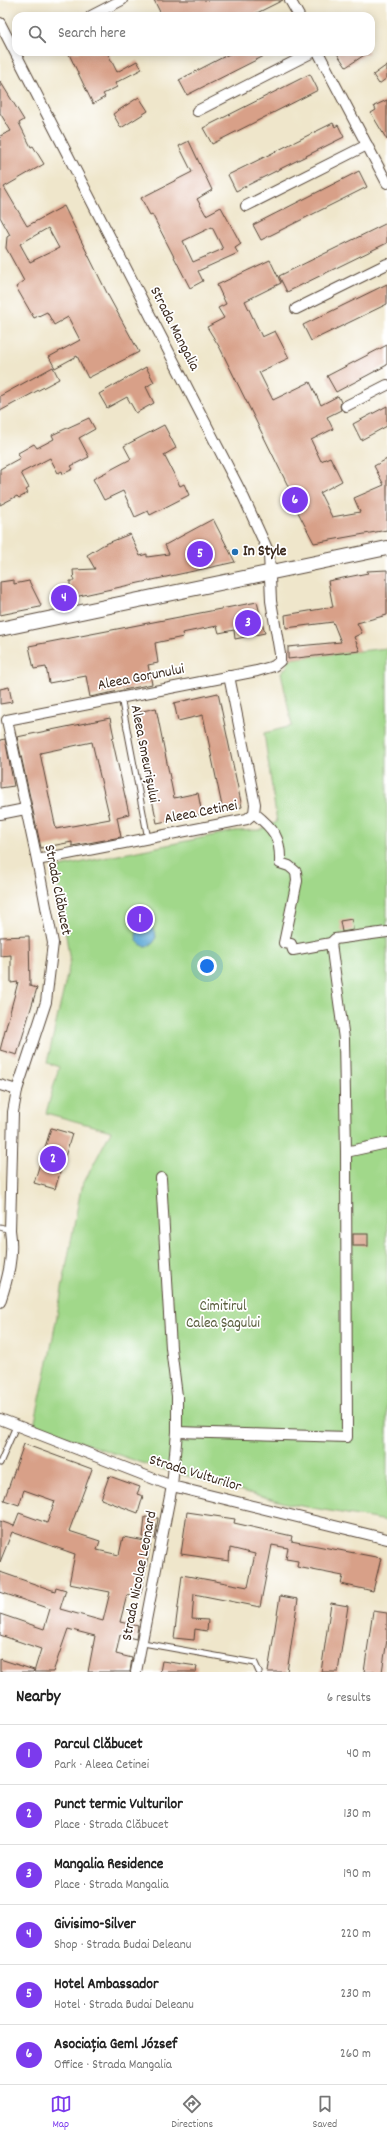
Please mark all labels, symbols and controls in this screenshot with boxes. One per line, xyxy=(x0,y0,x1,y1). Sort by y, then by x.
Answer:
search box xyxy=(12,12,375,56)
icon: search xyxy=(26,23,48,45)
text: Search here xyxy=(58,23,126,45)
street label: Strada Mangalia xyxy=(143,283,205,376)
pin: 6 xyxy=(282,485,308,515)
pin: 5 xyxy=(187,539,213,569)
place label: In Style xyxy=(243,541,287,563)
marker: In Style xyxy=(230,547,240,557)
pin: 4 xyxy=(51,583,77,613)
pin: 3 xyxy=(235,608,261,638)
street label: Aleea Gorunului xyxy=(96,659,186,697)
street label: Aleea Smeurișului xyxy=(124,703,164,805)
street label: Aleea Cetinei xyxy=(163,795,240,831)
street label: Strada Clăbucet xyxy=(37,843,77,938)
pin: 1 xyxy=(127,904,153,934)
your location xyxy=(197,956,217,976)
pin: 2 xyxy=(40,1144,66,1174)
park label: Cimitirul Calea Șagului xyxy=(186,1296,260,1335)
street label: Strada Vulturilor xyxy=(146,1449,244,1499)
street label: Strada Nicolae Leonard xyxy=(117,1509,163,1643)
text: Nearby xyxy=(16,1686,60,1710)
text: 6 results xyxy=(327,1689,371,1708)
text: Parcul Clăbucet xyxy=(54,1734,143,1756)
text: 1 xyxy=(28,1745,30,1764)
text: 40 m xyxy=(347,1745,371,1764)
text: Park · Aleea Cetinei xyxy=(54,1756,149,1775)
text: Punct termic Vulturilor xyxy=(54,1794,183,1816)
text: 2 xyxy=(26,1805,32,1824)
text: 130 m xyxy=(343,1805,371,1824)
text: Place · Strada Clăbucet xyxy=(54,1816,169,1835)
text: Mangalia Residence xyxy=(54,1854,163,1876)
text: 3 xyxy=(26,1865,32,1884)
text: 190 m xyxy=(343,1865,371,1884)
text: Place · Strada Mangalia xyxy=(54,1876,169,1895)
text: Givisimo-Silver xyxy=(54,1914,136,1936)
text: 4 xyxy=(26,1925,32,1944)
text: 220 m xyxy=(341,1925,371,1944)
text: Shop · Strada Budai Deleanu xyxy=(54,1936,191,1955)
text: Hotel Ambassador xyxy=(54,1974,158,1996)
text: 5 xyxy=(26,1985,32,2004)
text: 230 m xyxy=(341,1985,371,2004)
text: Hotel · Strada Budai Deleanu xyxy=(54,1996,194,2015)
text: Asociația Geml József xyxy=(54,2034,177,2056)
text: 6 xyxy=(26,2045,32,2064)
text: 260 m xyxy=(340,2045,371,2064)
text: Office · Strada Mangalia xyxy=(54,2056,172,2075)
tab: Map xyxy=(50,2093,72,2133)
tab: Directions xyxy=(171,2093,213,2133)
tab: Saved xyxy=(313,2093,337,2133)

